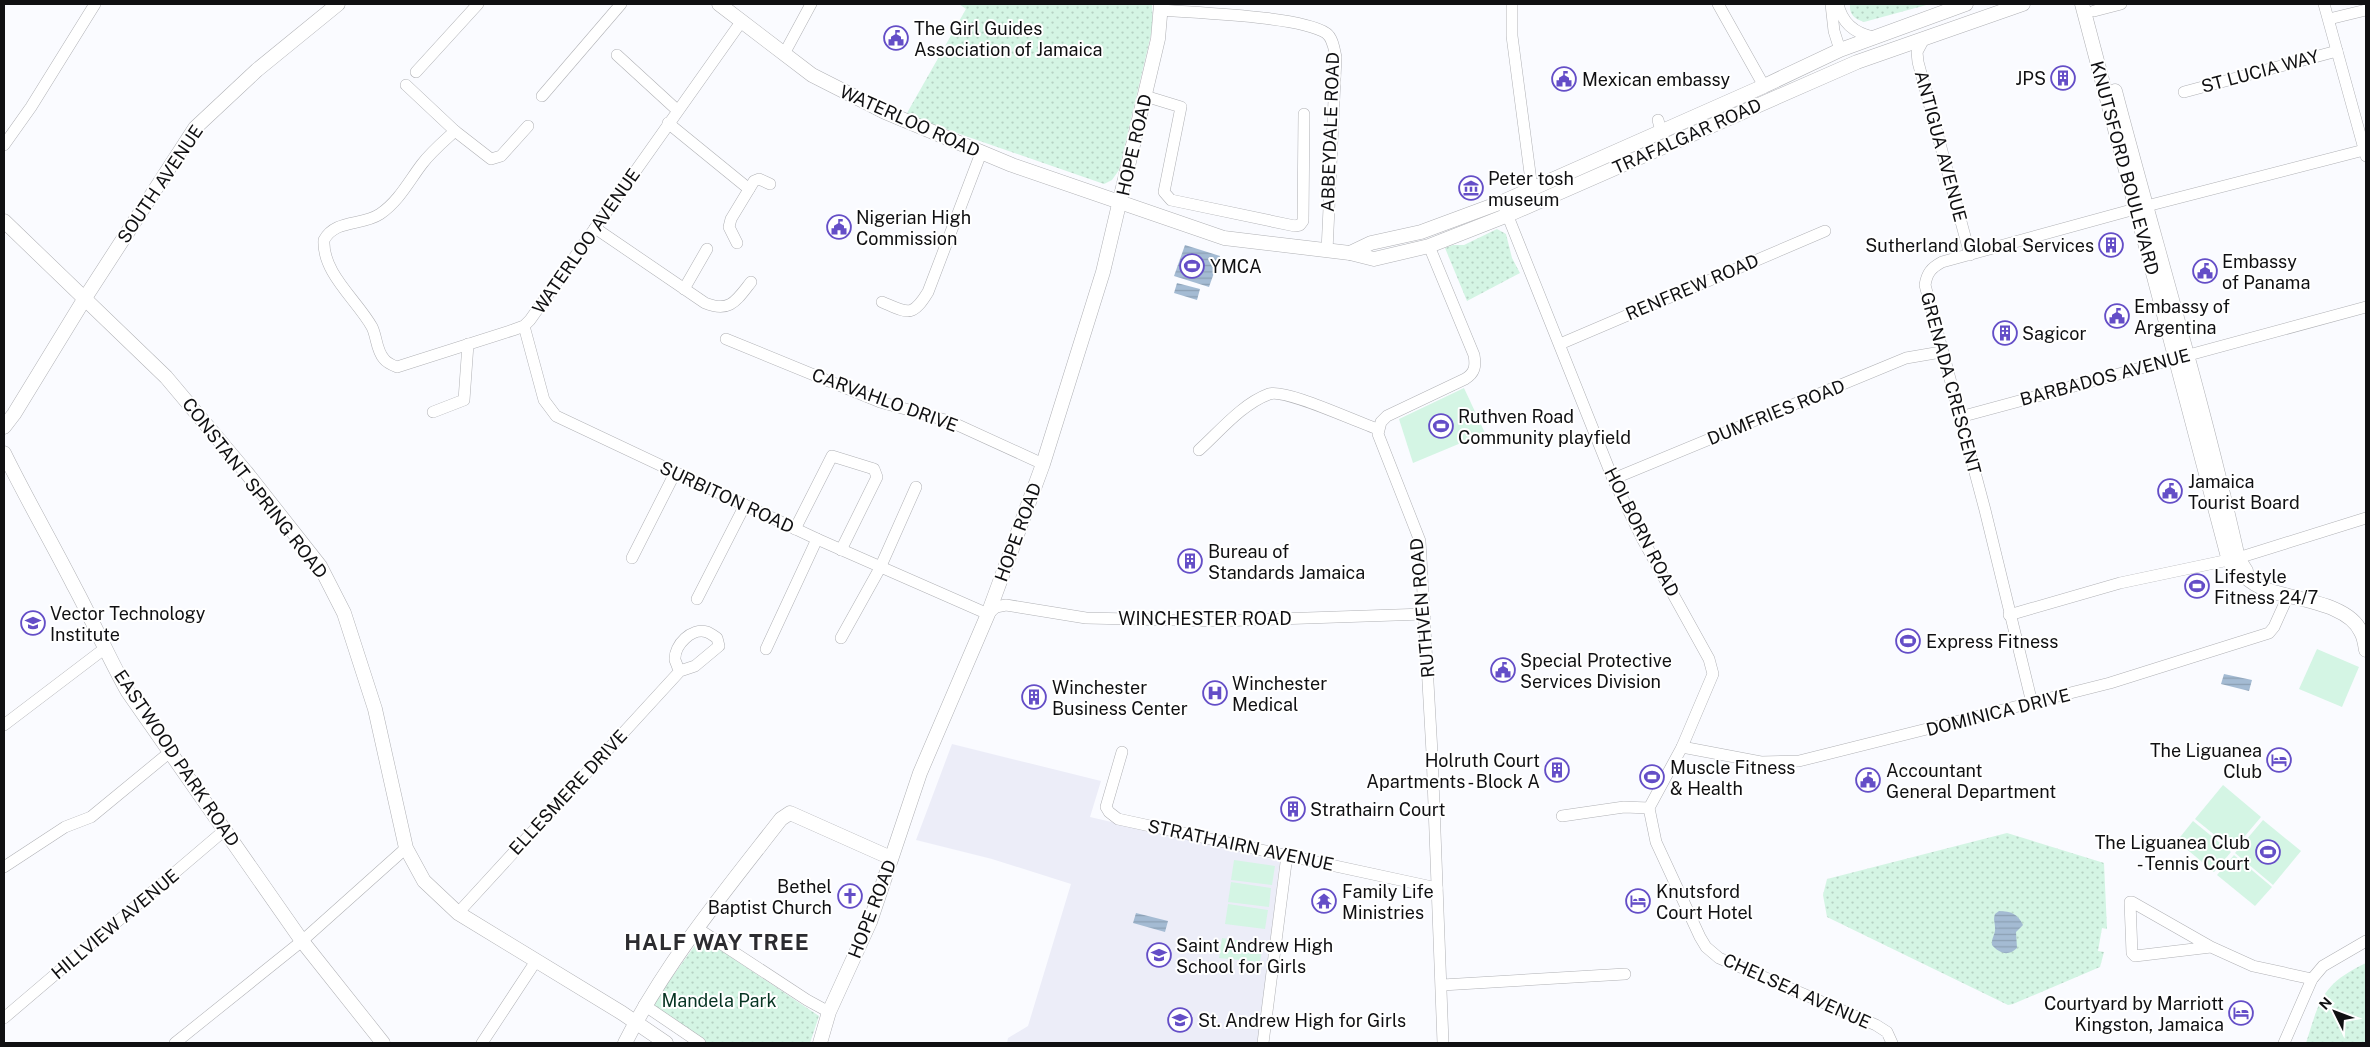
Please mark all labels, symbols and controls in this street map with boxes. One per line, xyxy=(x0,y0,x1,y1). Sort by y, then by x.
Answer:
place label: The Girl Guides Association of Jamaica xyxy=(914,18,1103,60)
public building icon: The Girl Guides Association of Jamaica xyxy=(883,25,909,51)
street label: ST LUCIA WAY xyxy=(2199,45,2321,97)
street label: ABBEYDALE ROAD xyxy=(1317,52,1343,212)
street label: KNUTSFORD BOULEVARD xyxy=(2086,59,2164,277)
building icon: JPS xyxy=(2050,65,2076,91)
public building icon: Mexican embassy xyxy=(1551,66,1577,92)
street label: ANTIGUA AVENUE xyxy=(1911,68,1971,224)
place label: JPS xyxy=(2015,68,2046,89)
place label: Mexican embassy xyxy=(1582,69,1731,90)
street label: WATERLOO ROAD xyxy=(837,81,983,161)
street label: HOPE ROAD xyxy=(1112,92,1156,198)
street label: TRAFALGAR ROAD xyxy=(1609,94,1765,178)
street label: SOUTH AVENUE xyxy=(113,121,207,247)
street label: WATERLOO AVENUE xyxy=(528,164,644,318)
place label: Peter tosh museum xyxy=(1488,168,1574,210)
museum icon: Peter tosh museum xyxy=(1458,175,1484,201)
place label: Nigerian High Commission xyxy=(856,207,971,249)
public building icon: Nigerian High Commission xyxy=(826,214,852,240)
building icon: Sutherland Global Services xyxy=(2098,232,2124,258)
place label: Sutherland Global Services xyxy=(1865,235,2094,256)
street label: RENFREW ROAD xyxy=(1622,249,1762,325)
place label: Embassy of Panama xyxy=(2222,251,2310,293)
sports icon: YMCA xyxy=(1179,253,1205,279)
place label: YMCA xyxy=(1210,256,1262,277)
public building icon: Embassy of Panama xyxy=(2192,258,2218,284)
street label: GRENADA CRESCENT xyxy=(1917,290,1986,477)
place label: Embassy of Argentina xyxy=(2134,296,2230,338)
public building icon: Embassy of Argentina xyxy=(2104,303,2130,329)
building icon: Sagicor xyxy=(1992,320,2018,346)
place label: Sagicor xyxy=(2022,323,2087,344)
street label: BARBADOS AVENUE xyxy=(2018,344,2192,410)
street label: CARVAHLO DRIVE xyxy=(809,364,961,436)
street label: DUMFRIES ROAD xyxy=(1704,375,1848,449)
street label: CONSTANT SPRING ROAD xyxy=(178,394,332,582)
place label: Ruthven Road Community playfield xyxy=(1458,406,1631,448)
sports icon: Ruthven Road Community playfield xyxy=(1428,413,1454,439)
street label: SURBITON ROAD xyxy=(657,457,797,537)
street label: HOLBORN ROAD xyxy=(1600,464,1684,600)
place label: Jamaica Tourist Board xyxy=(2188,471,2300,513)
public building icon: Jamaica Tourist Board xyxy=(2157,478,2183,504)
street label: HOPE ROAD xyxy=(990,480,1046,584)
street label: RUTHVEN ROAD xyxy=(1405,537,1439,679)
place label: Bureau of Standards Jamaica xyxy=(1208,541,1365,583)
building icon: Bureau of Standards Jamaica xyxy=(1177,548,1203,574)
place label: Lifestyle Fitness 24/7 xyxy=(2214,566,2318,608)
sports icon: Lifestyle Fitness 24/7 xyxy=(2184,573,2210,599)
place label: Vector Technology Institute xyxy=(50,603,206,645)
street label: WINCHESTER ROAD xyxy=(1118,608,1292,629)
school or university icon: Vector Technology Institute xyxy=(20,610,46,636)
sports icon: Express Fitness xyxy=(1895,628,1921,654)
place label: Express Fitness xyxy=(1926,631,2058,652)
place label: Special Protective Services Division xyxy=(1520,650,1672,692)
public building icon: Special Protective Services Division xyxy=(1490,657,1516,683)
street label: EASTWOOD PARK ROAD xyxy=(110,666,244,850)
place label: Winchester Medical xyxy=(1232,673,1327,715)
place label: Winchester Business Center xyxy=(1052,677,1188,719)
hospital icon: Winchester Medical xyxy=(1202,680,1228,706)
building icon: Winchester Business Center xyxy=(1021,684,1047,710)
street label: DOMINICA DRIVE xyxy=(1924,684,2072,740)
street label: ELLESMERE DRIVE xyxy=(505,725,631,859)
place label: The Liguanea Club xyxy=(2150,740,2262,782)
hotel icon: The Liguanea Club xyxy=(2266,747,2292,773)
place label: Holruth Court Apartments - Block A xyxy=(1366,750,1540,792)
building icon: Holruth Court Apartments - Block A xyxy=(1544,757,1570,783)
place label: Muscle Fitness & Health xyxy=(1670,757,1795,799)
place label: Accountant General Department xyxy=(1886,760,2056,802)
sports icon: Muscle Fitness & Health xyxy=(1639,764,1665,790)
public building icon: Accountant General Department xyxy=(1855,767,1881,793)
building icon: Strathairn Court xyxy=(1280,796,1306,822)
place label: Strathairn Court xyxy=(1310,799,1446,820)
street label: STRATHAIRN AVENUE xyxy=(1146,815,1336,875)
place label: The Liguanea Club - Tennis Court xyxy=(2095,832,2250,874)
sports icon: The Liguanea Club - Tennis Court xyxy=(2255,839,2281,865)
street label: HOPE ROAD xyxy=(844,857,900,961)
street label: HILLVIEW AVENUE xyxy=(47,865,183,983)
place label: Bethel Baptist Church xyxy=(708,876,832,918)
place label: Family Life Ministries xyxy=(1342,881,1434,923)
place label: Knutsford Court Hotel xyxy=(1656,881,1753,923)
church icon: Bethel Baptist Church xyxy=(837,883,863,909)
temple icon: Family Life Ministries xyxy=(1311,888,1337,914)
hotel icon: Knutsford Court Hotel xyxy=(1625,888,1651,914)
district label: HALF WAY TREE xyxy=(624,929,810,955)
place label: Saint Andrew High School for Girls xyxy=(1176,935,1333,977)
school or university icon: Saint Andrew High School for Girls xyxy=(1146,942,1172,968)
street label: CHELSEA AVENUE xyxy=(1720,949,1874,1033)
north arrow xyxy=(2310,987,2360,1037)
park label: Mandela Park xyxy=(661,990,777,1011)
place label: Courtyard by Marriott Kingston, Jamaica xyxy=(2044,993,2224,1035)
text: N xyxy=(2316,994,2335,1013)
hotel icon: Courtyard by Marriott Kingston, Jamaica xyxy=(2228,1000,2254,1026)
school or university icon: St. Andrew High for Girls xyxy=(1167,1007,1193,1033)
place label: St. Andrew High for Girls xyxy=(1198,1010,1406,1031)

